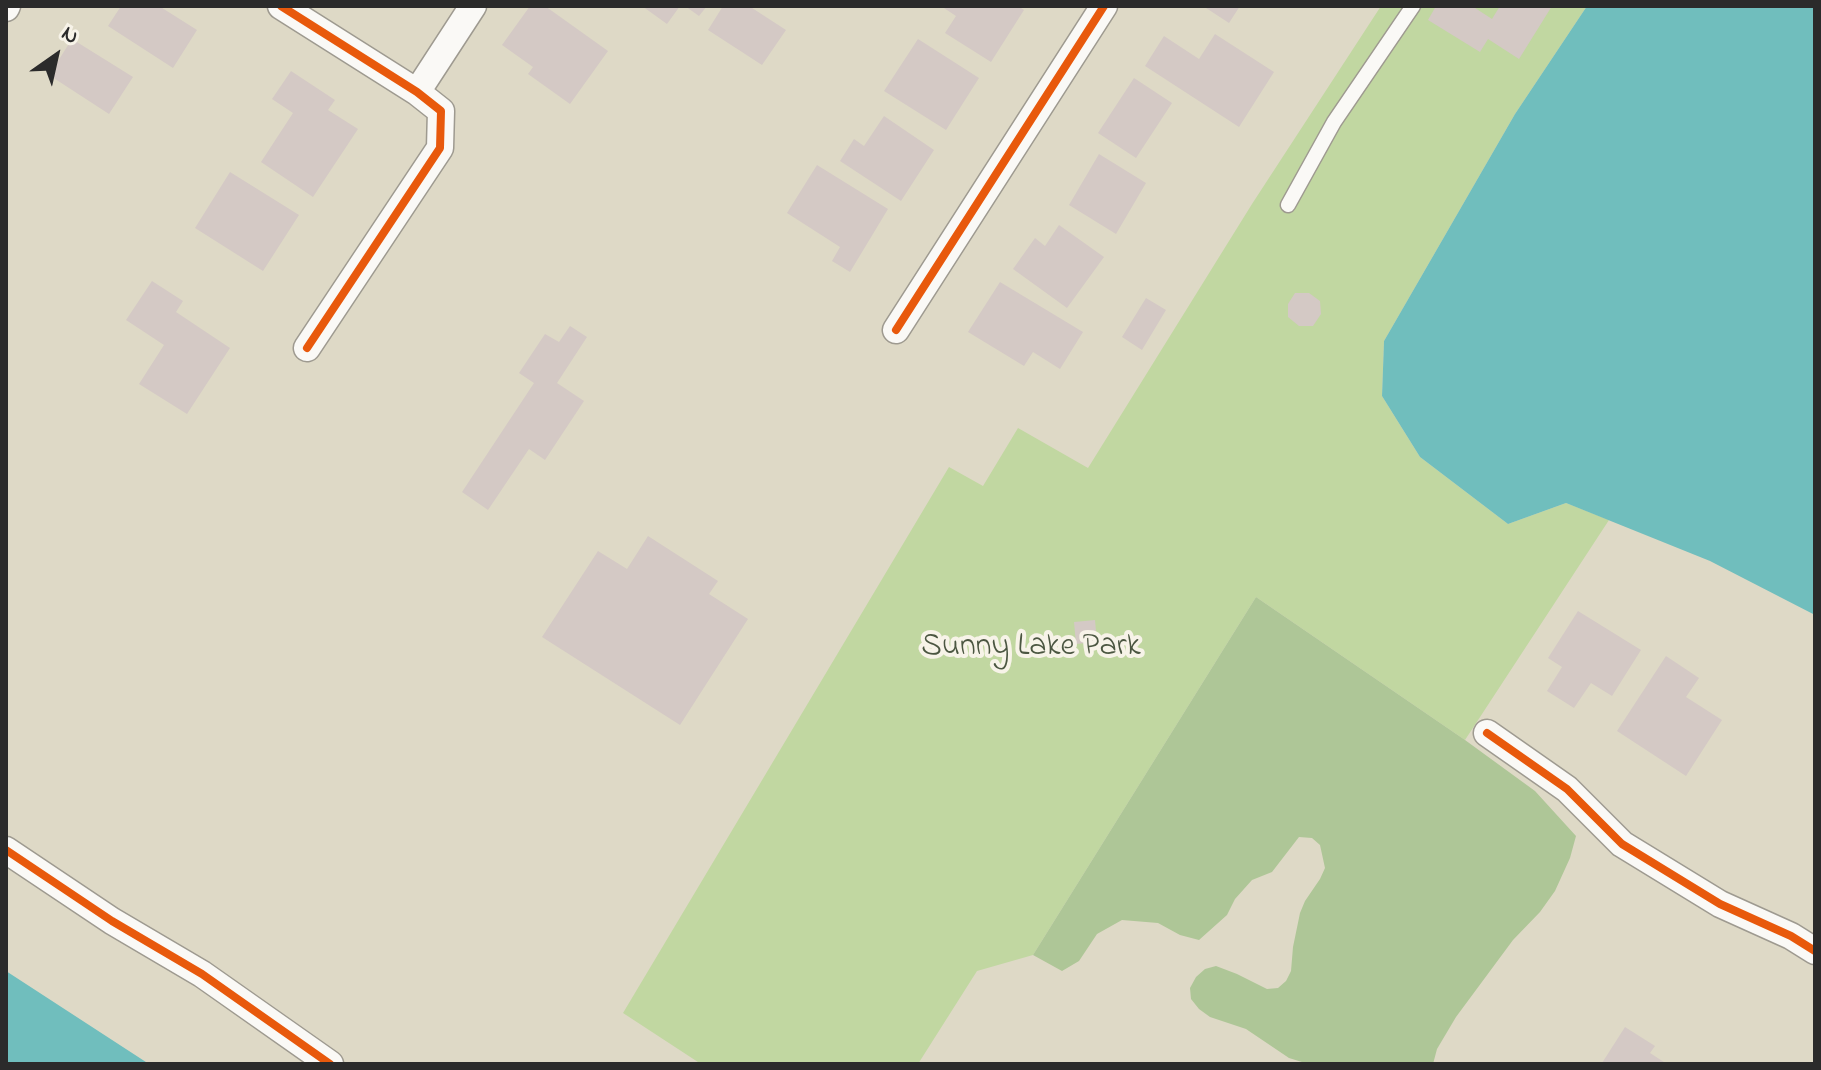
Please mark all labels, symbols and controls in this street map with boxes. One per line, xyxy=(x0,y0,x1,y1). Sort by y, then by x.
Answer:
north arrow xyxy=(16,16,96,96)
text: N xyxy=(54,19,85,54)
park label: Sunny Lake Park xyxy=(921,630,1141,668)

